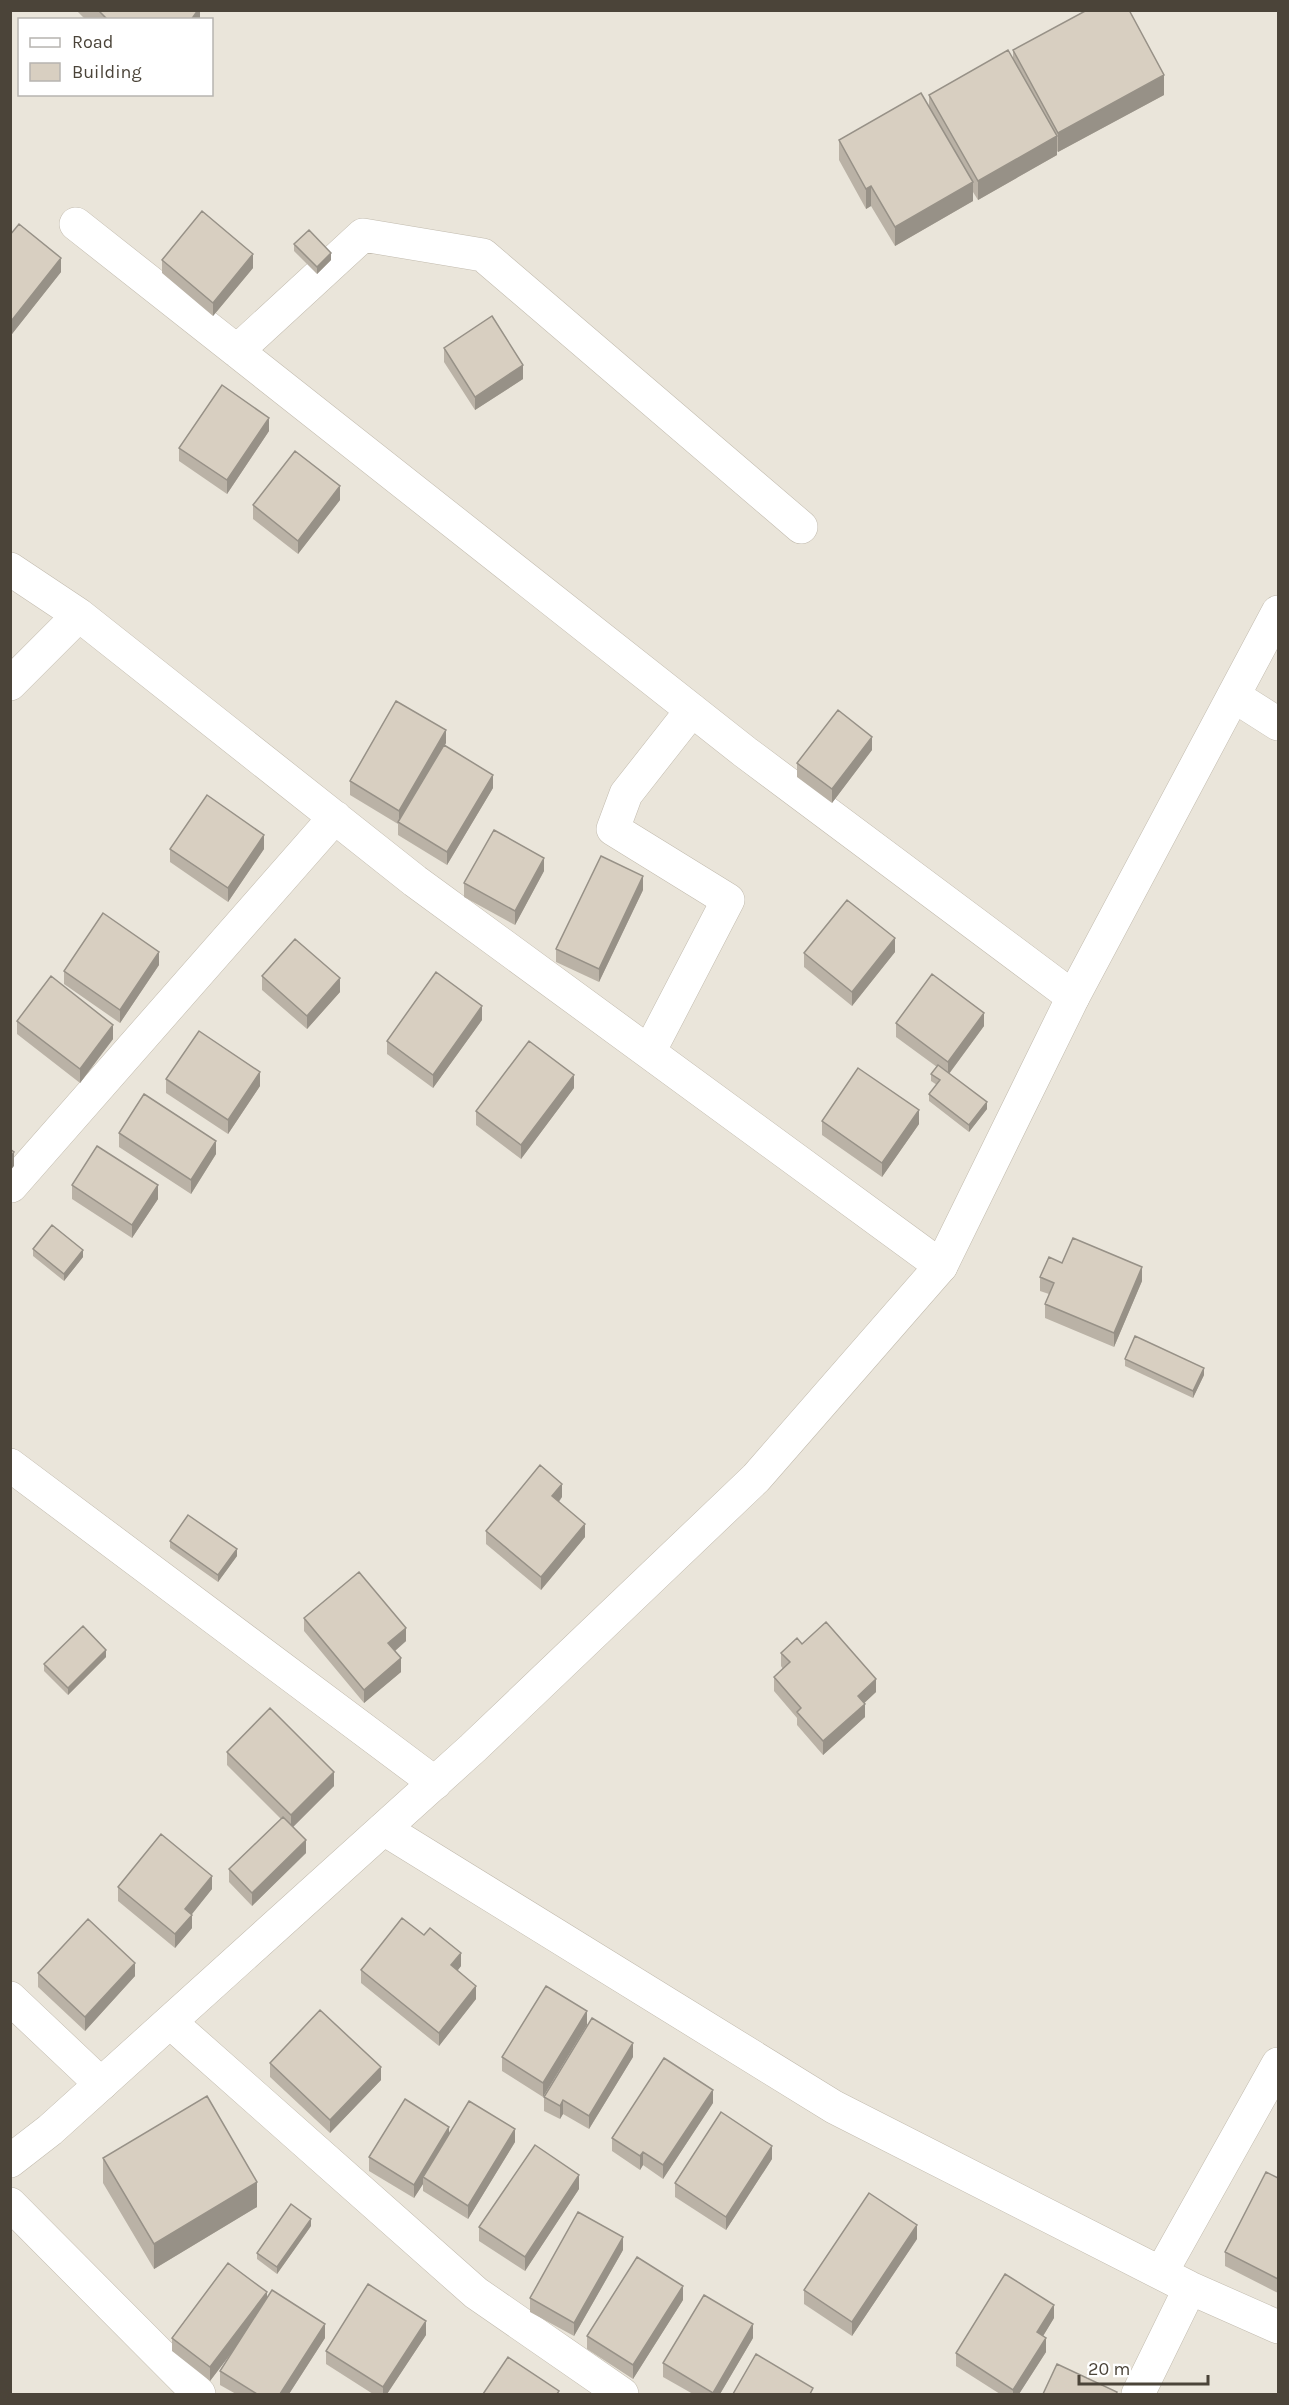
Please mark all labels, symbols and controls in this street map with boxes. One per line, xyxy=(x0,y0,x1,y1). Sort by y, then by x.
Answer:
legend xyxy=(18,18,213,96)
text: Road xyxy=(72,31,113,53)
text: Building xyxy=(72,61,142,83)
scale bar xyxy=(1079,2348,1208,2386)
text: 20 m xyxy=(1088,2358,1130,2380)

